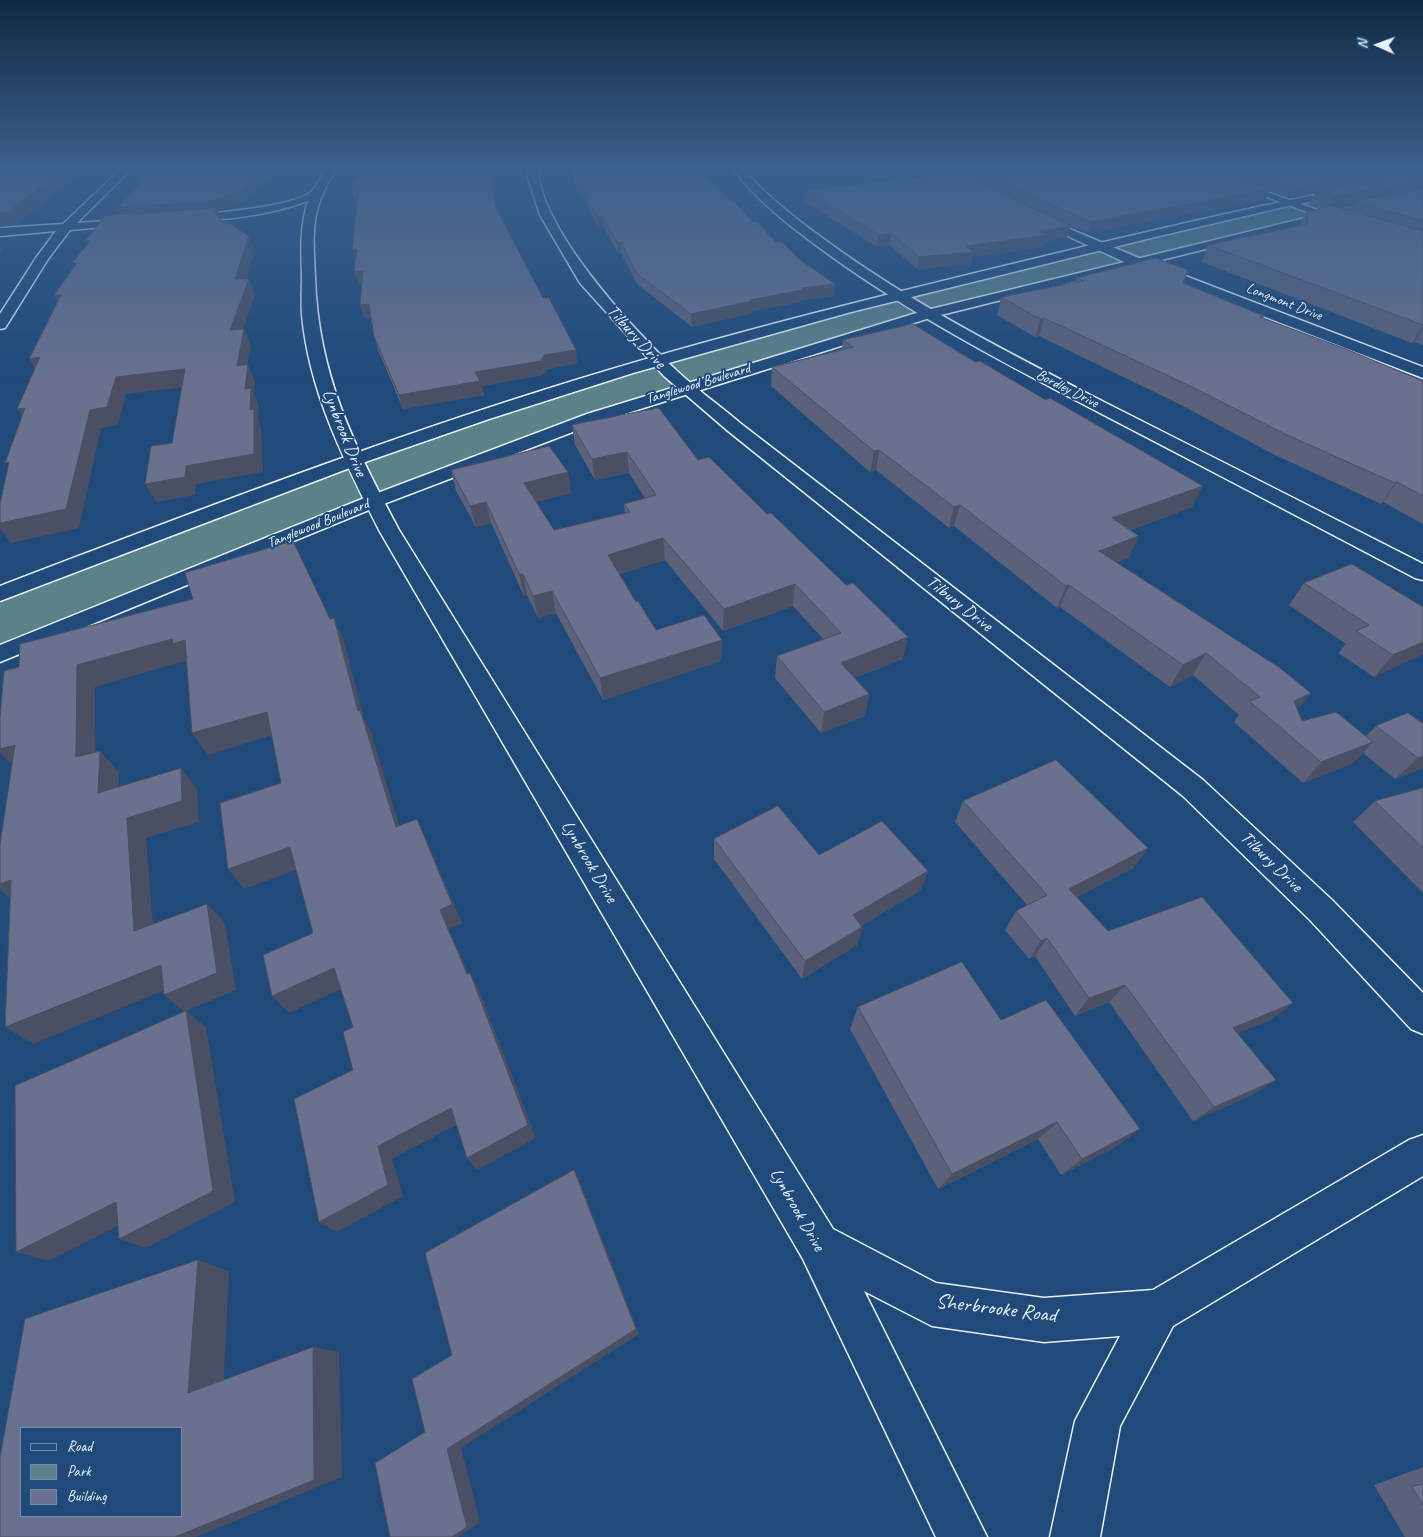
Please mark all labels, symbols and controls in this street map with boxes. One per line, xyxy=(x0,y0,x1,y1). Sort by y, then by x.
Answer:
north arrow xyxy=(1353,20,1403,70)
text: N xyxy=(1354,40,1371,49)
street label: Longmont Drive xyxy=(1244,279,1324,325)
street label: Tilbury Drive xyxy=(602,301,670,373)
street label: Tanglewood Boulevard xyxy=(644,360,752,408)
street label: Bordley Drive xyxy=(1033,366,1101,412)
street label: Lynbrook Drive xyxy=(317,386,371,480)
street label: Tanglewood Boulevard xyxy=(264,495,372,553)
street label: Tilbury Drive xyxy=(921,571,997,637)
street label: Lynbrook Drive xyxy=(556,817,622,907)
street label: Tilbury Drive xyxy=(1235,827,1307,897)
street label: Lynbrook Drive xyxy=(765,1165,829,1255)
street label: Sherbrooke Road xyxy=(934,1289,1058,1329)
legend xyxy=(20,1427,182,1517)
text: Road xyxy=(67,1437,92,1456)
text: Park xyxy=(67,1462,91,1481)
text: Building xyxy=(67,1487,106,1506)

